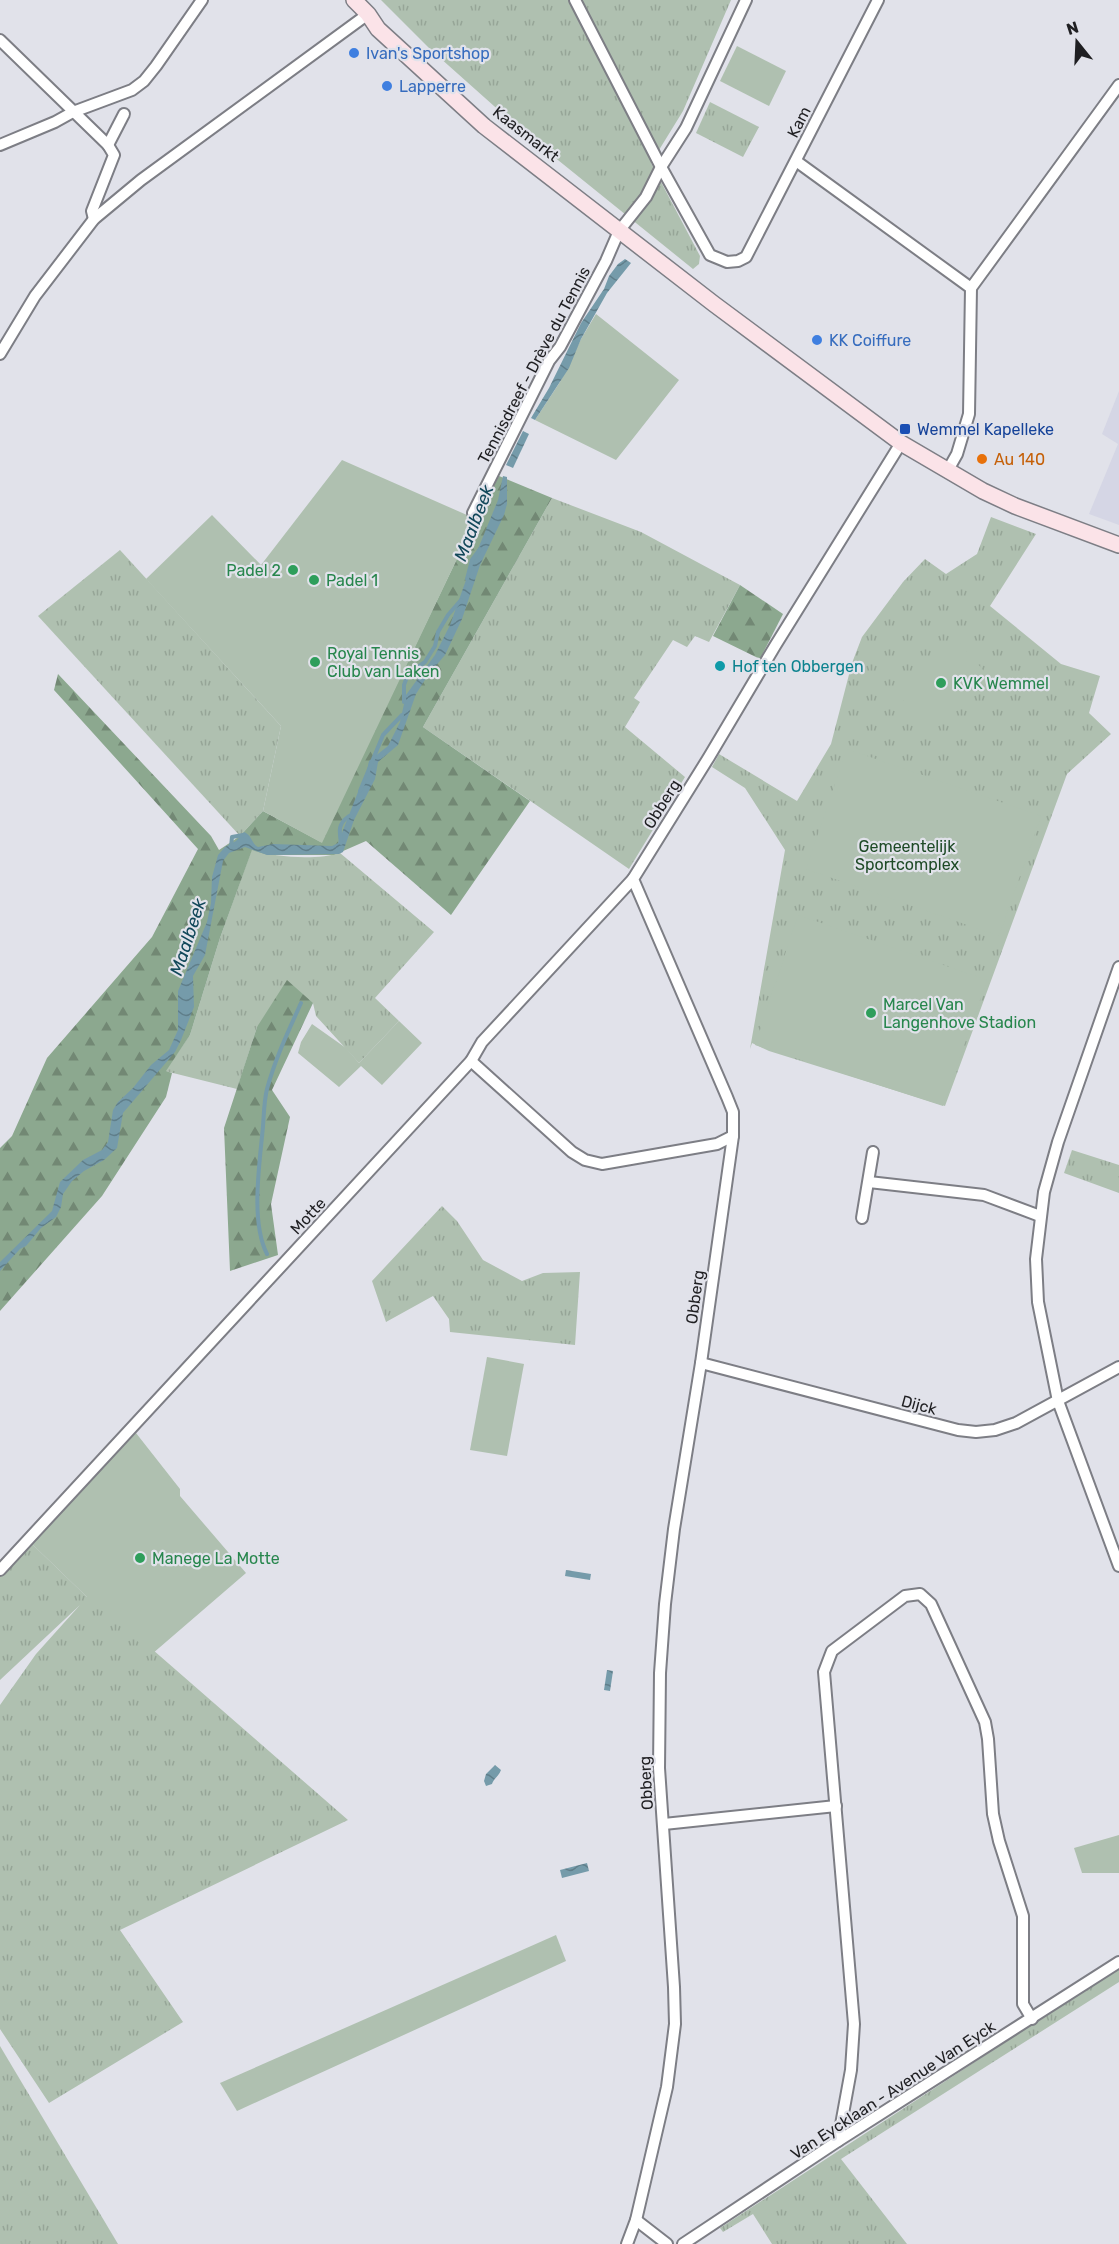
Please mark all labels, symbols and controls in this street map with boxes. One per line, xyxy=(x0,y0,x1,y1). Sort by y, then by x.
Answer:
north arrow xyxy=(1047,12,1107,72)
text: N xyxy=(1064,17,1081,39)
place label: Ivan's Sportshop xyxy=(366,44,490,63)
marker: Ivan's Sportshop xyxy=(347,46,361,60)
place label: Lapperre xyxy=(399,77,466,96)
marker: Lapperre xyxy=(380,79,394,93)
street label: Kaasmarkt xyxy=(489,102,563,166)
street label: Kam xyxy=(783,103,815,141)
street label: Tennisdreef - Drève du Tennis xyxy=(474,263,594,467)
place label: KK Coiffure xyxy=(829,331,911,350)
marker: KK Coiffure xyxy=(810,333,824,347)
place label: Wemmel Kapelleke xyxy=(917,420,1054,439)
marker: Wemmel Kapelleke xyxy=(898,422,912,436)
place label: Au 140 xyxy=(994,450,1045,469)
marker: Au 140 xyxy=(975,452,989,466)
water label: Maalbeek xyxy=(449,481,499,564)
place label: Padel 2 xyxy=(226,561,281,580)
marker: Padel 2 xyxy=(286,563,300,577)
place label: Padel 1 xyxy=(326,571,378,590)
marker: Padel 1 xyxy=(307,573,321,587)
place label: Royal Tennis Club van Laken xyxy=(327,644,440,681)
marker: Royal Tennis Club van Laken xyxy=(308,655,322,669)
place label: Hof ten Obbergen xyxy=(732,657,864,676)
marker: Hof ten Obbergen xyxy=(713,659,727,673)
place label: KVK Wemmel xyxy=(953,674,1049,693)
marker: KVK Wemmel xyxy=(934,676,948,690)
street label: Obberg xyxy=(640,776,684,832)
park label: Gemeentelijk Sportcomplex xyxy=(855,837,959,874)
water label: Maalbeek xyxy=(165,895,211,978)
place label: Marcel Van Langenhove Stadion xyxy=(883,995,1036,1032)
marker: Marcel Van Langenhove Stadion xyxy=(864,1006,878,1020)
street label: Motte xyxy=(286,1194,330,1238)
street label: Obberg xyxy=(682,1269,708,1325)
street label: Dijck xyxy=(899,1391,940,1419)
place label: Manege La Motte xyxy=(152,1549,280,1568)
marker: Manege La Motte xyxy=(133,1551,147,1565)
street label: Obberg xyxy=(635,1755,657,1811)
street label: Van Eycklaan - Avenue Van Eyck xyxy=(787,2016,999,2163)

